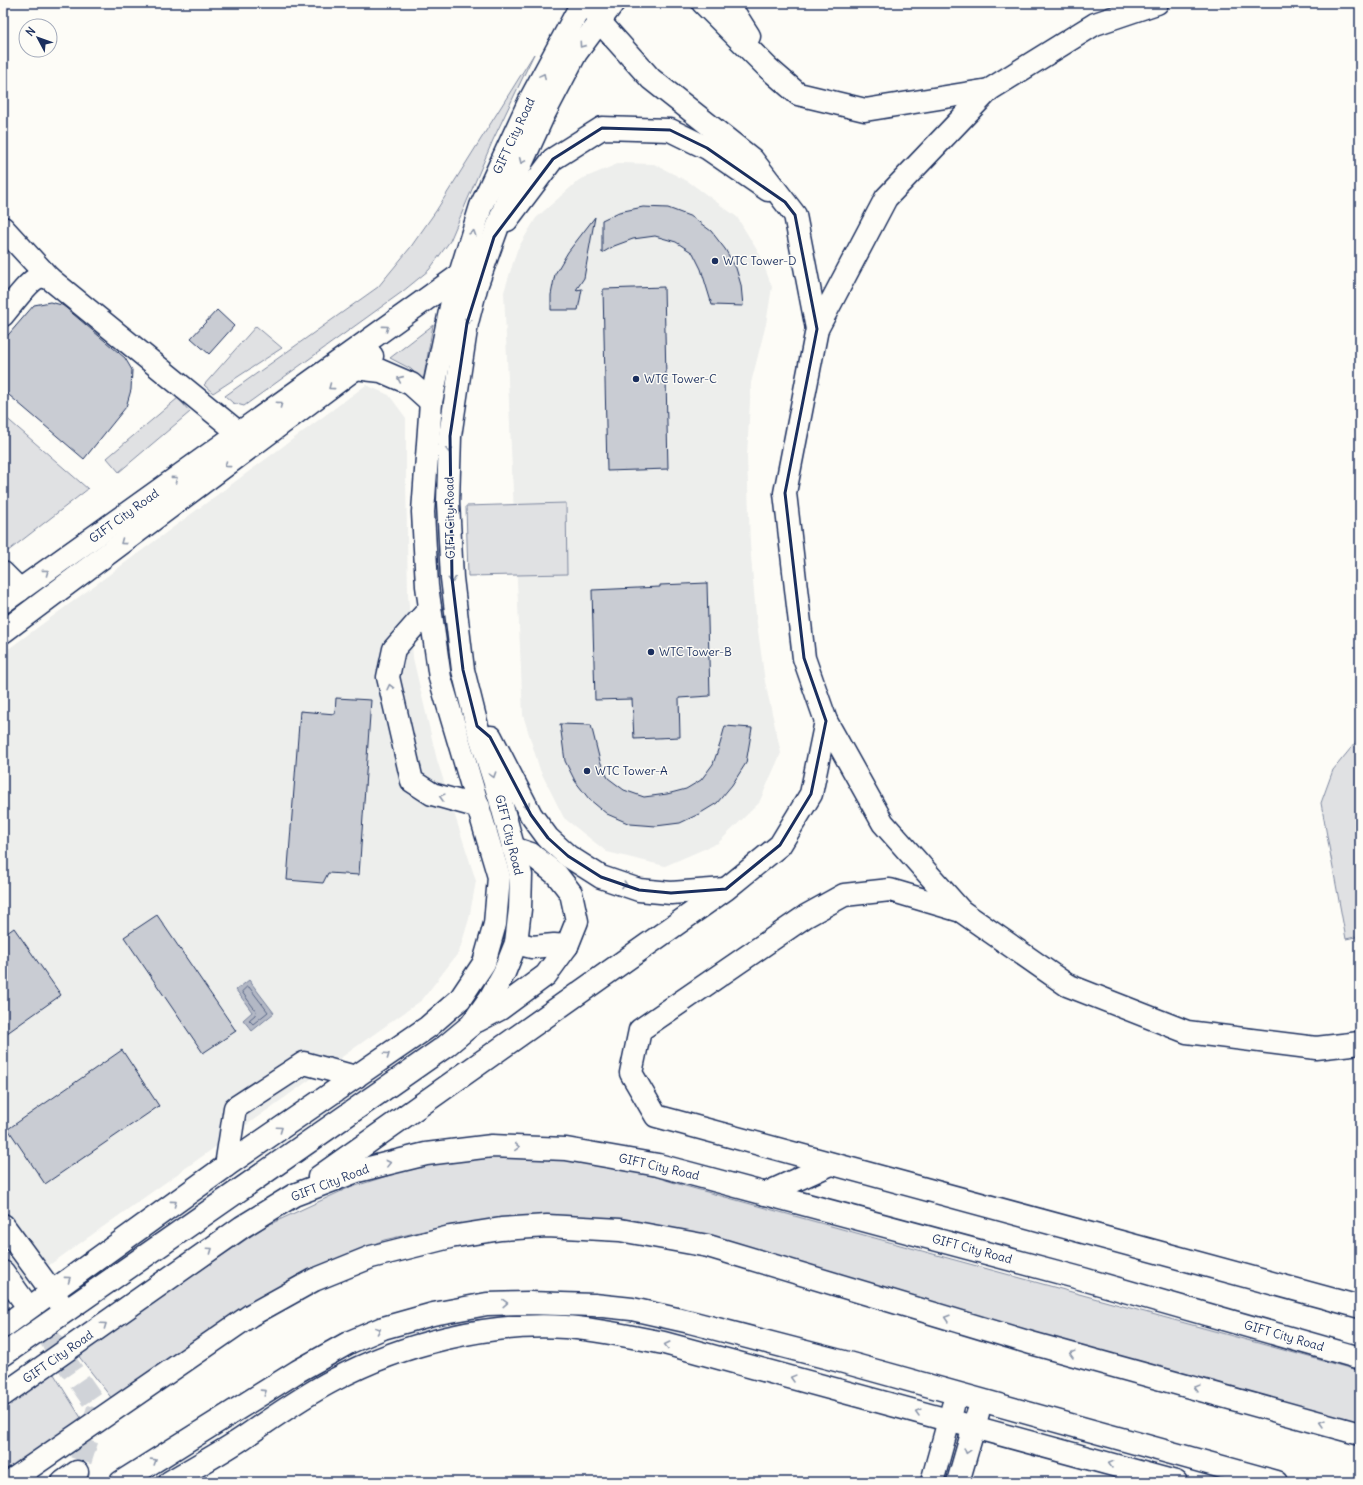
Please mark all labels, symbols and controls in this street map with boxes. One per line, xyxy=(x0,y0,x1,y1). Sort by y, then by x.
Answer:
north arrow xyxy=(18,18,58,58)
text: N xyxy=(23,24,38,39)
one-way arrow xyxy=(580,41,587,48)
one-way arrow xyxy=(538,73,546,81)
street label: GIFT City Road xyxy=(489,95,538,176)
one-way arrow xyxy=(519,156,527,164)
one-way arrow xyxy=(468,230,477,237)
place label: WTC Tower-D xyxy=(723,253,797,268)
marker: WTC Tower-D xyxy=(710,256,720,266)
one-way arrow xyxy=(464,318,472,325)
one-way arrow xyxy=(381,326,388,333)
place label: WTC Tower-C xyxy=(644,371,717,386)
marker: WTC Tower-C xyxy=(631,374,641,384)
one-way arrow xyxy=(397,376,405,384)
one-way arrow xyxy=(328,382,335,389)
one-way arrow xyxy=(276,401,283,408)
one-way arrow xyxy=(445,447,454,453)
one-way arrow xyxy=(224,460,231,467)
one-way arrow xyxy=(170,477,177,484)
street label: GIFT City Road xyxy=(441,477,458,559)
street label: GIFT City Road xyxy=(86,485,161,546)
one-way arrow xyxy=(120,538,127,545)
one-way arrow xyxy=(42,569,49,576)
one-way arrow xyxy=(448,577,457,583)
place label: WTC Tower-B xyxy=(659,644,732,659)
marker: WTC Tower-B xyxy=(646,647,656,657)
one-way arrow xyxy=(387,684,395,690)
place label: WTC Tower-A xyxy=(595,763,668,778)
marker: WTC Tower-A xyxy=(582,766,592,776)
one-way arrow xyxy=(488,771,497,778)
one-way arrow xyxy=(438,793,445,802)
street label: GIFT City Road xyxy=(492,793,527,877)
one-way arrow xyxy=(522,801,530,809)
one-way arrow xyxy=(621,881,628,889)
one-way arrow xyxy=(383,1053,390,1060)
one-way arrow xyxy=(276,1127,283,1134)
one-way arrow xyxy=(514,1142,520,1151)
street label: GIFT City Road xyxy=(617,1150,701,1183)
one-way arrow xyxy=(385,1160,391,1168)
street label: GIFT City Road xyxy=(289,1161,371,1204)
one-way arrow xyxy=(170,1200,177,1208)
street label: GIFT City Road xyxy=(930,1231,1014,1266)
one-way arrow xyxy=(206,1247,213,1255)
one-way arrow xyxy=(64,1277,71,1284)
one-way arrow xyxy=(502,1299,508,1308)
one-way arrow xyxy=(944,1314,951,1323)
street label: GIFT City Road xyxy=(1243,1317,1326,1354)
one-way arrow xyxy=(99,1323,106,1330)
street label: GIFT City Road xyxy=(20,1327,96,1386)
one-way arrow xyxy=(375,1327,382,1335)
one-way arrow xyxy=(664,1341,670,1349)
one-way arrow xyxy=(1069,1351,1075,1359)
one-way arrow xyxy=(790,1374,797,1383)
one-way arrow xyxy=(1194,1385,1201,1393)
one-way arrow xyxy=(260,1390,267,1397)
one-way arrow xyxy=(915,1408,922,1417)
one-way arrow xyxy=(1319,1419,1326,1428)
one-way arrow xyxy=(963,1448,972,1455)
one-way arrow xyxy=(150,1459,157,1466)
one-way arrow xyxy=(1108,1461,1115,1469)

